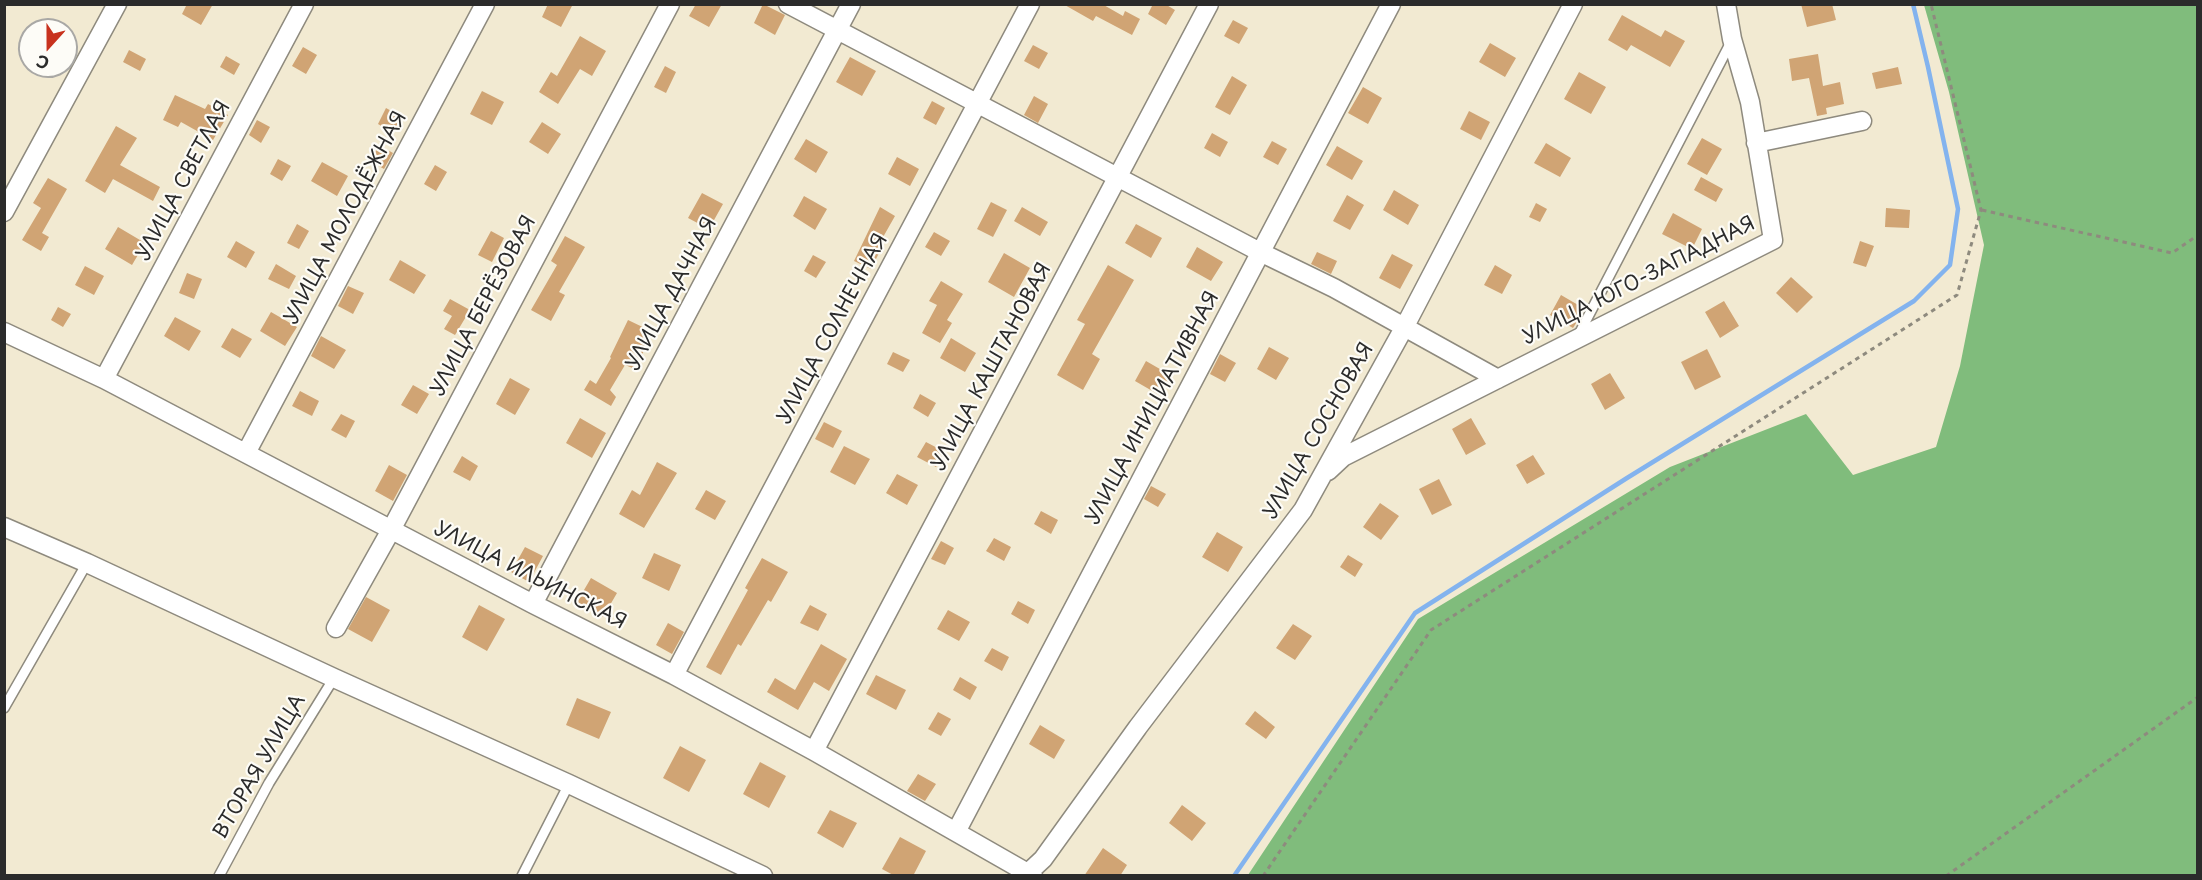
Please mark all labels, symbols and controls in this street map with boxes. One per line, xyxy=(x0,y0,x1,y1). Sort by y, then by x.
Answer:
north arrow xyxy=(18,18,78,78)
text: С xyxy=(32,50,52,76)
street label: УЛИЦА СВЕТЛАЯ xyxy=(132,97,236,265)
street label: УЛИЦА МОЛОДЁЖНАЯ xyxy=(280,108,412,328)
street label: УЛИЦА БЕРЁЗОВАЯ xyxy=(426,212,542,400)
street label: УЛИЦА ЮГО-ЗАПАДНАЯ xyxy=(1519,212,1759,350)
street label: УЛИЦА ДАЧНАЯ xyxy=(622,213,722,375)
street label: УЛИЦА СОЛНЕЧНАЯ xyxy=(773,230,893,428)
street label: УЛИЦА КАШТАНОВАЯ xyxy=(927,259,1057,475)
street label: УЛИЦА ИНИЦИАТИВНАЯ xyxy=(1081,288,1225,528)
street label: УЛИЦА СОСНОВАЯ xyxy=(1259,339,1379,523)
street label: УЛИЦА ИЛЬИНСКАЯ xyxy=(430,517,630,635)
street label: ВТОРАЯ УЛИЦА xyxy=(209,691,311,843)

